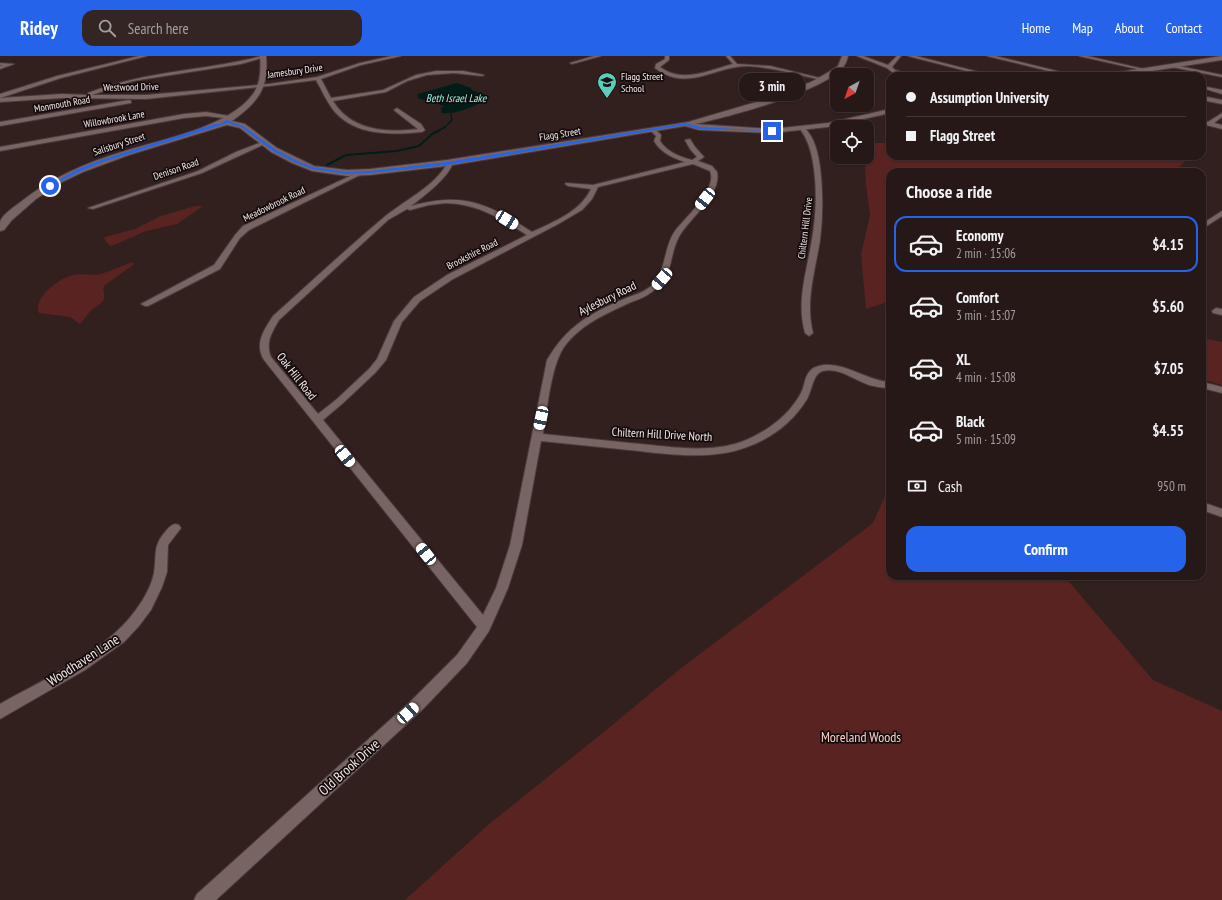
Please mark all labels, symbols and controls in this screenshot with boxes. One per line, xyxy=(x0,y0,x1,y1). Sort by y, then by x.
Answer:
search box xyxy=(82,10,362,46)
text: Ridey xyxy=(20,16,58,40)
icon: search xyxy=(96,17,118,39)
text: Search here xyxy=(128,19,189,38)
text: Home xyxy=(1022,19,1050,37)
text: Map xyxy=(1072,19,1093,37)
text: About xyxy=(1115,19,1144,37)
text: Contact xyxy=(1166,19,1202,37)
street label: Jamesbury Drive xyxy=(266,61,323,81)
north arrow xyxy=(830,68,874,112)
map controls xyxy=(830,68,874,164)
place label: Flagg Street School xyxy=(621,70,663,95)
school or university icon: Flagg Street School xyxy=(596,71,618,99)
callout: 3 min xyxy=(739,73,805,101)
text: 3 min xyxy=(759,78,785,95)
street label: Westwood Drive xyxy=(103,80,159,94)
text: Assumption University xyxy=(930,88,1049,107)
water label: Beth Israel Lake xyxy=(426,91,488,105)
street label: Monmouth Road xyxy=(33,93,91,115)
street label: Willowbrook Lane xyxy=(82,107,146,131)
button: locate xyxy=(830,120,874,164)
route end xyxy=(763,122,781,140)
street label: Flagg Street xyxy=(538,124,582,144)
text: Flagg Street xyxy=(930,126,995,145)
street label: Salisbury Street xyxy=(91,129,147,159)
street label: Denison Road xyxy=(152,155,200,183)
route start xyxy=(41,177,59,195)
text: Choose a ride xyxy=(906,180,992,203)
street label: Meadowbrook Road xyxy=(241,183,307,225)
car xyxy=(693,186,717,212)
street label: Chiltern Hill Drive xyxy=(795,196,815,260)
car xyxy=(494,209,520,231)
icon: car xyxy=(908,226,944,262)
text: Economy xyxy=(956,226,1004,245)
text: $4.15 xyxy=(1152,235,1184,254)
street label: Brookshire Road xyxy=(444,236,500,272)
text: 2 min · 15:06 xyxy=(956,245,1016,262)
car xyxy=(650,266,674,292)
street label: Aylesbury Road xyxy=(576,278,638,318)
icon: car xyxy=(908,288,944,324)
text: Comfort xyxy=(956,288,999,307)
text: $5.60 xyxy=(1152,297,1184,316)
text: 3 min · 15:07 xyxy=(956,307,1016,324)
street label: Oak Hill Road xyxy=(274,349,320,403)
icon: car xyxy=(908,350,944,386)
text: XL xyxy=(956,350,970,369)
text: $7.05 xyxy=(1154,359,1184,378)
text: 4 min · 15:08 xyxy=(956,369,1016,386)
car xyxy=(533,405,549,431)
icon: car xyxy=(908,412,944,448)
text: Black xyxy=(956,412,985,431)
text: $4.55 xyxy=(1152,421,1184,440)
street label: Chiltern Hill Drive North xyxy=(611,424,713,444)
text: 5 min · 15:09 xyxy=(956,431,1016,448)
car xyxy=(333,443,357,469)
icon: cash xyxy=(906,475,928,497)
text: Cash xyxy=(938,477,962,496)
text: 950 m xyxy=(1157,478,1186,495)
button: Confirm xyxy=(906,526,1186,572)
car xyxy=(414,541,438,567)
street label: Woodhaven Lane xyxy=(44,630,123,690)
car xyxy=(395,701,421,725)
park label: Moreland Woods xyxy=(821,728,901,746)
street label: Old Brook Drive xyxy=(315,735,383,799)

